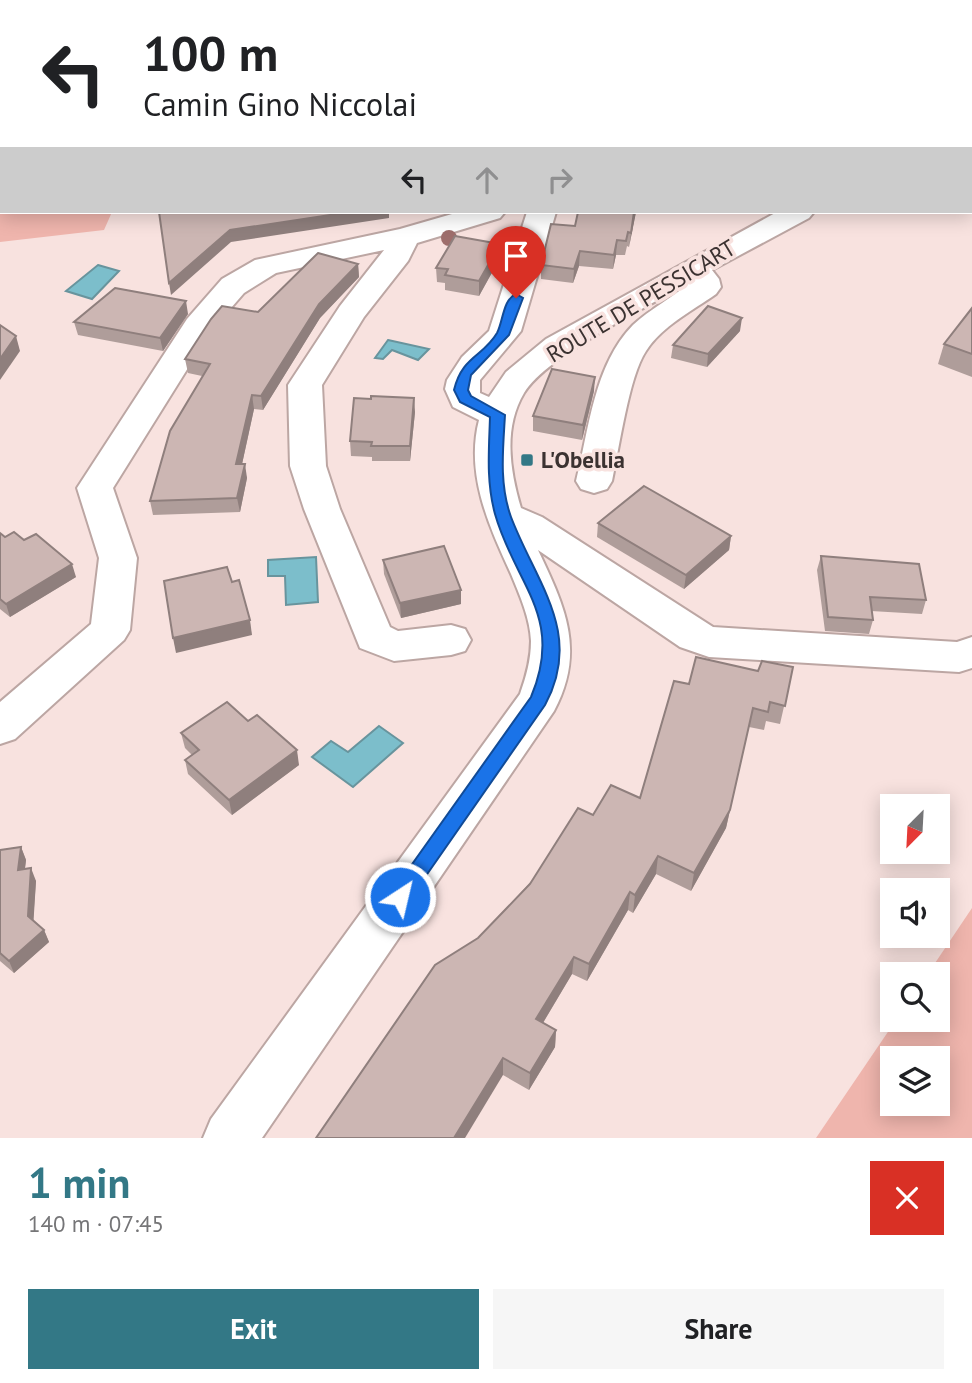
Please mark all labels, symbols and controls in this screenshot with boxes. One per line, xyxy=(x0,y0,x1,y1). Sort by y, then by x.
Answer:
text: 100 m xyxy=(143,21,278,85)
icon: left xyxy=(28,28,119,119)
text: Camin Gino Niccolai xyxy=(143,83,417,125)
icon: left xyxy=(395,161,433,199)
icon: ahead xyxy=(468,161,506,199)
icon: right xyxy=(541,161,579,199)
pin xyxy=(486,226,546,298)
street label: ROUTE DE PESSICART xyxy=(541,233,741,368)
icon: arrive xyxy=(497,237,535,275)
place label: L'Obellia xyxy=(541,445,625,474)
marker: L'Obellia xyxy=(519,452,535,468)
north arrow xyxy=(880,794,950,864)
map controls xyxy=(880,794,950,1116)
position arrow xyxy=(363,860,437,934)
button: sound xyxy=(880,878,950,948)
button: search xyxy=(880,962,950,1032)
button: layers xyxy=(880,1046,950,1116)
text: 1 min xyxy=(28,1155,130,1210)
button: close xyxy=(870,1161,944,1235)
text: 140 m · 07:45 xyxy=(28,1209,164,1238)
button: Exit xyxy=(28,1289,479,1369)
button: Share xyxy=(493,1289,944,1369)

